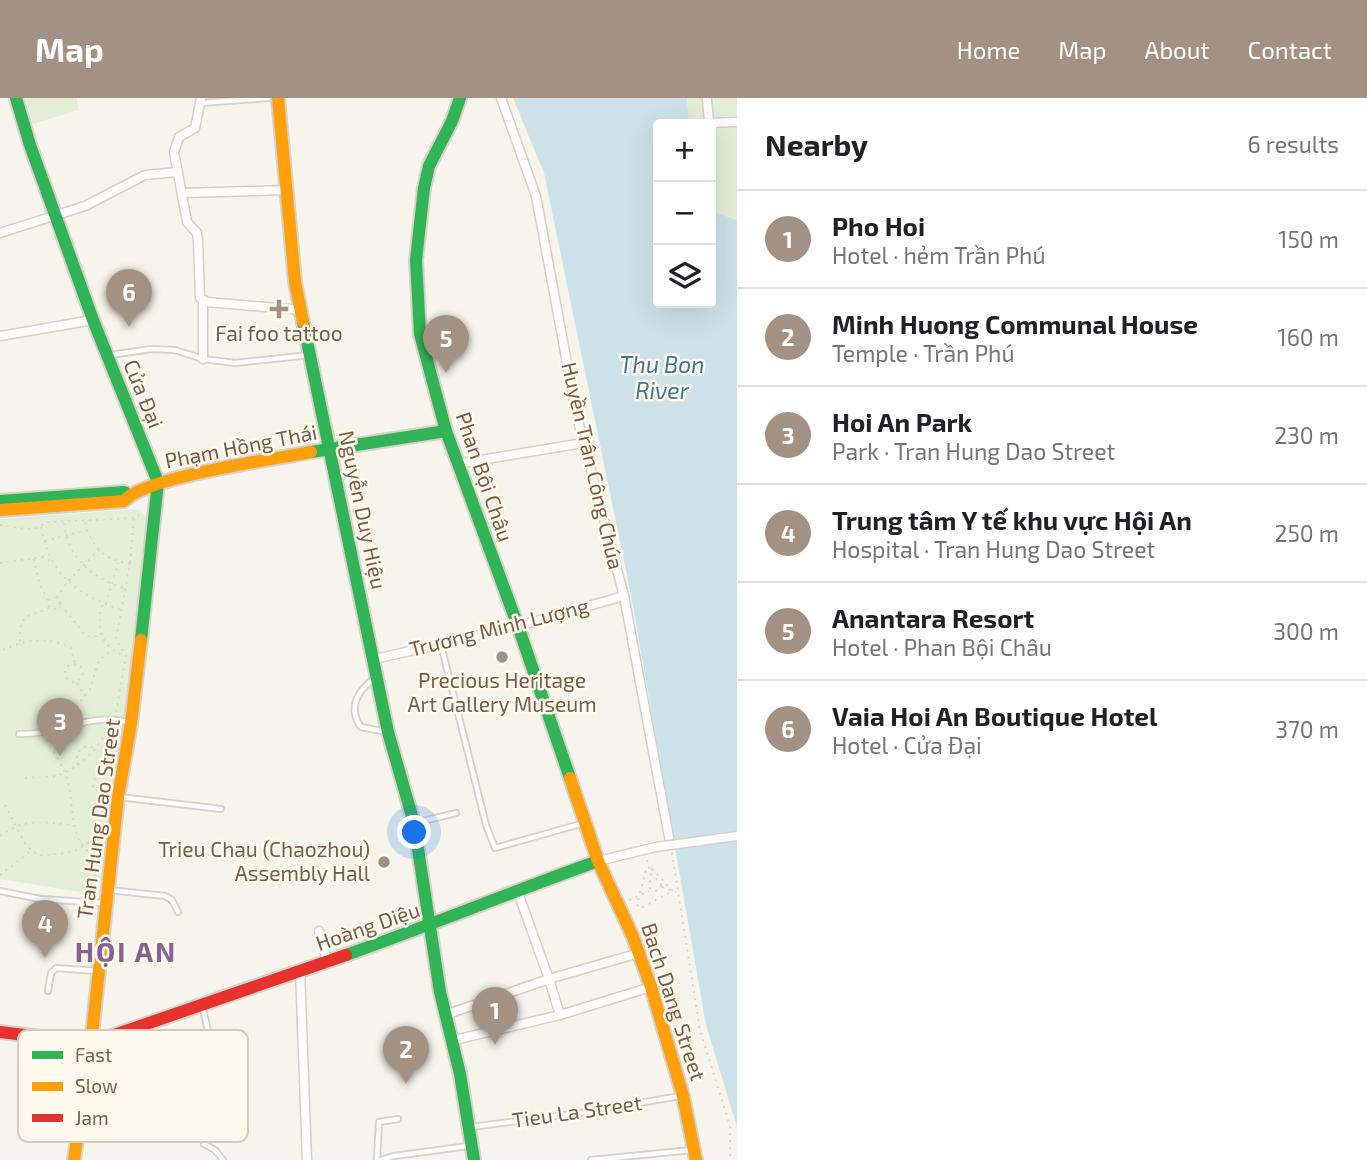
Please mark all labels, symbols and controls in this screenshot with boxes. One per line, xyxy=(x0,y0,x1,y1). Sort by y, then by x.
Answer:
text: Map xyxy=(35,29,104,69)
text: Home xyxy=(957,35,1020,64)
text: Map xyxy=(1058,35,1106,64)
text: About xyxy=(1144,35,1210,64)
text: Contact xyxy=(1248,35,1332,64)
map controls xyxy=(653,119,716,308)
button: + xyxy=(653,119,716,182)
text: Nearby xyxy=(765,126,868,162)
text: 6 results xyxy=(1248,130,1339,158)
button: − xyxy=(653,182,716,245)
text: Pho Hoi xyxy=(832,210,925,241)
text: 1 xyxy=(783,225,793,253)
text: 150 m xyxy=(1278,225,1339,253)
text: Hotel · hẻm Trần Phú xyxy=(832,241,1046,269)
button: layers xyxy=(653,245,716,308)
pin: 6 xyxy=(106,269,152,327)
marker: Fai foo tattoo xyxy=(269,299,289,319)
text: Minh Huong Communal House xyxy=(832,308,1198,339)
pin: 5 xyxy=(423,315,469,373)
place label: Fai foo tattoo xyxy=(215,320,343,345)
text: 2 xyxy=(781,323,795,351)
text: 160 m xyxy=(1278,323,1339,351)
text: Temple · Trần Phú xyxy=(832,339,1015,367)
water label: Thu Bon River xyxy=(619,350,705,404)
street label: Cửa Đại xyxy=(119,356,169,431)
street label: Huyền Trân Công Chúa xyxy=(557,360,629,572)
text: Hoi An Park xyxy=(832,406,972,437)
street label: Phan Bội Châu xyxy=(452,408,519,545)
street label: Phạm Hồng Thái xyxy=(163,419,319,473)
text: 3 xyxy=(781,421,795,449)
text: 230 m xyxy=(1274,421,1339,449)
street label: Nguyễn Duy Hiệu xyxy=(334,428,392,591)
text: Park · Tran Hung Dao Street xyxy=(832,437,1115,465)
text: Trung tâm Y tế khu vực Hội An xyxy=(832,504,1192,535)
text: 4 xyxy=(781,519,795,547)
text: 250 m xyxy=(1275,519,1339,547)
text: Hospital · Tran Hung Dao Street xyxy=(832,535,1155,563)
street label: Trương Minh Lượng xyxy=(406,592,591,661)
text: Anantara Resort xyxy=(832,602,1034,633)
text: 5 xyxy=(782,617,794,645)
text: 300 m xyxy=(1273,617,1339,645)
text: Hotel · Phan Bội Châu xyxy=(832,633,1052,661)
marker: Precious Heritage Art Gallery Museum xyxy=(494,649,510,665)
place label: Precious Heritage Art Gallery Museum xyxy=(407,667,597,716)
pin: 3 xyxy=(37,698,83,756)
text: Vaia Hoi An Boutique Hotel xyxy=(832,700,1158,731)
text: 6 xyxy=(781,715,795,743)
text: 370 m xyxy=(1275,715,1339,743)
street label: Tran Hung Dao Street xyxy=(71,717,124,921)
text: Hotel · Cửa Đại xyxy=(832,731,982,759)
your location xyxy=(397,815,431,849)
place label: Trieu Chau (Chaozhou) Assembly Hall xyxy=(158,836,371,885)
marker: Trieu Chau (Chaozhou) Assembly Hall xyxy=(376,854,392,870)
street label: Hoàng Diệu xyxy=(312,896,423,955)
pin: 4 xyxy=(22,900,68,958)
street label: Bach Dang Street xyxy=(637,920,712,1083)
district label: HỘI AN xyxy=(75,934,177,968)
pin: 1 xyxy=(472,987,518,1045)
pin: 2 xyxy=(383,1026,429,1084)
legend xyxy=(18,1030,248,1142)
text: Fast xyxy=(75,1043,112,1066)
text: Slow xyxy=(75,1074,118,1097)
street label: Tieu La Street xyxy=(510,1089,643,1132)
text: Jam xyxy=(75,1106,109,1129)

